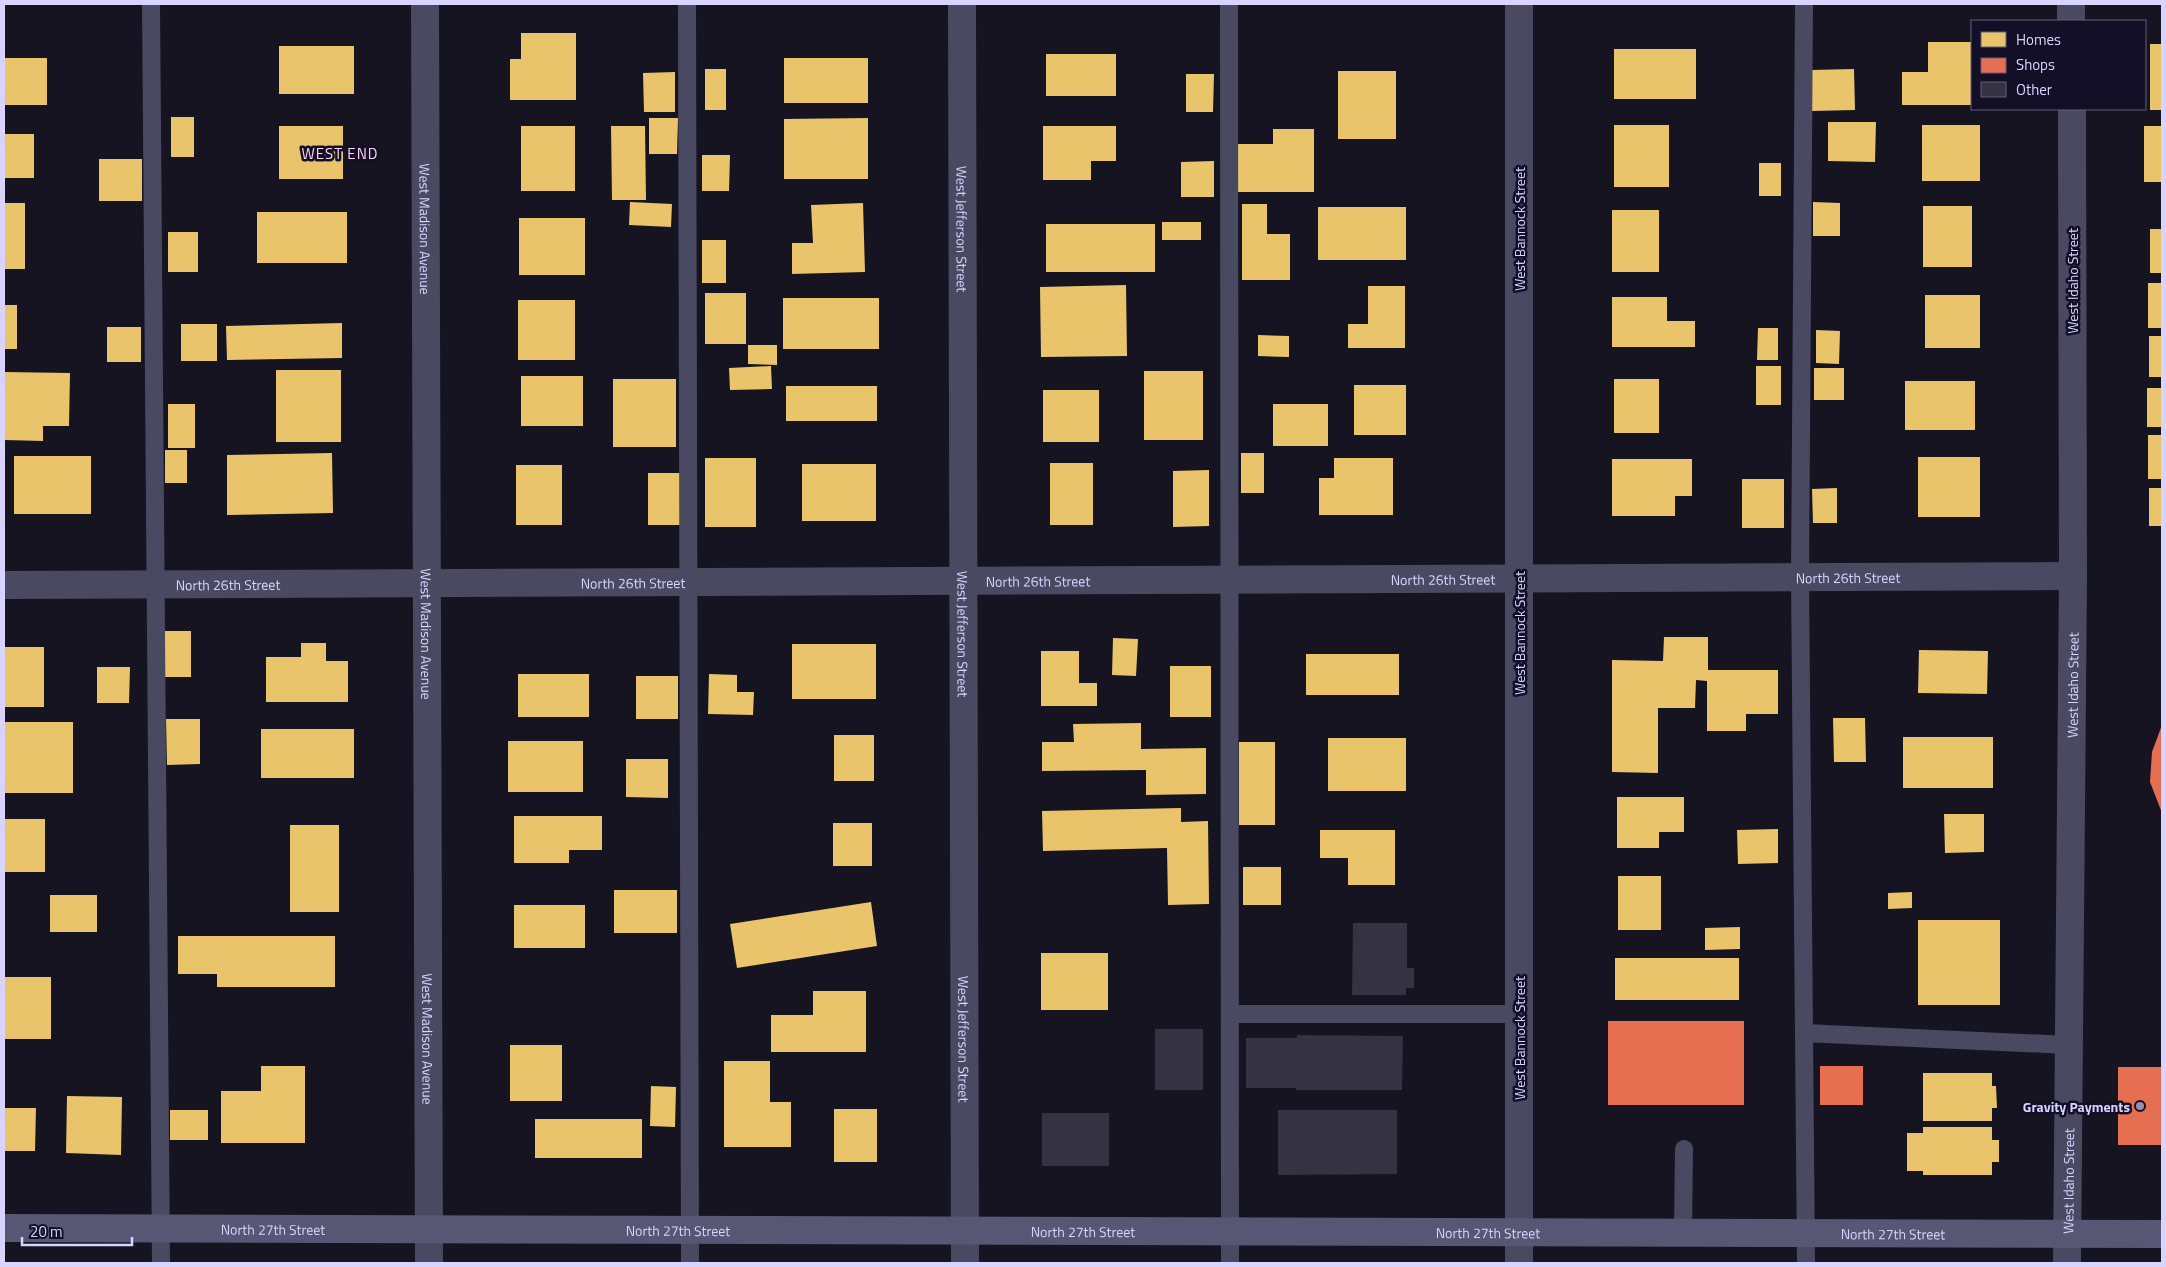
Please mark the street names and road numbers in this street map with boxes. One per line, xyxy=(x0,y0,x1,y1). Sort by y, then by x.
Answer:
street label: West Madison Avenue xyxy=(415,163,436,295)
street label: West Jefferson Street xyxy=(952,166,973,292)
street label: West Bannock Street xyxy=(1509,167,1530,291)
street label: West Idaho Street xyxy=(2062,228,2083,334)
street label: North 26th Street xyxy=(1796,566,1900,588)
street label: West Madison Avenue xyxy=(416,568,438,700)
street label: North 26th Street xyxy=(1391,568,1495,589)
street label: North 26th Street xyxy=(986,570,1090,591)
street label: West Jefferson Street xyxy=(953,571,974,697)
street label: West Bannock Street xyxy=(1509,571,1530,695)
street label: North 26th Street xyxy=(581,572,685,593)
street label: North 26th Street xyxy=(176,573,280,595)
street label: West Idaho Street xyxy=(2061,632,2083,738)
street label: West Madison Avenue xyxy=(418,973,439,1105)
street label: West Jefferson Street xyxy=(954,976,975,1102)
street label: West Bannock Street xyxy=(1509,976,1530,1100)
street label: West Idaho Street xyxy=(2057,1128,2079,1234)
street label: North 27th Street xyxy=(221,1218,325,1239)
street label: North 27th Street xyxy=(626,1219,730,1241)
street label: North 27th Street xyxy=(1031,1220,1135,1242)
street label: North 27th Street xyxy=(1436,1221,1540,1243)
street label: North 27th Street xyxy=(1841,1223,1945,1244)

